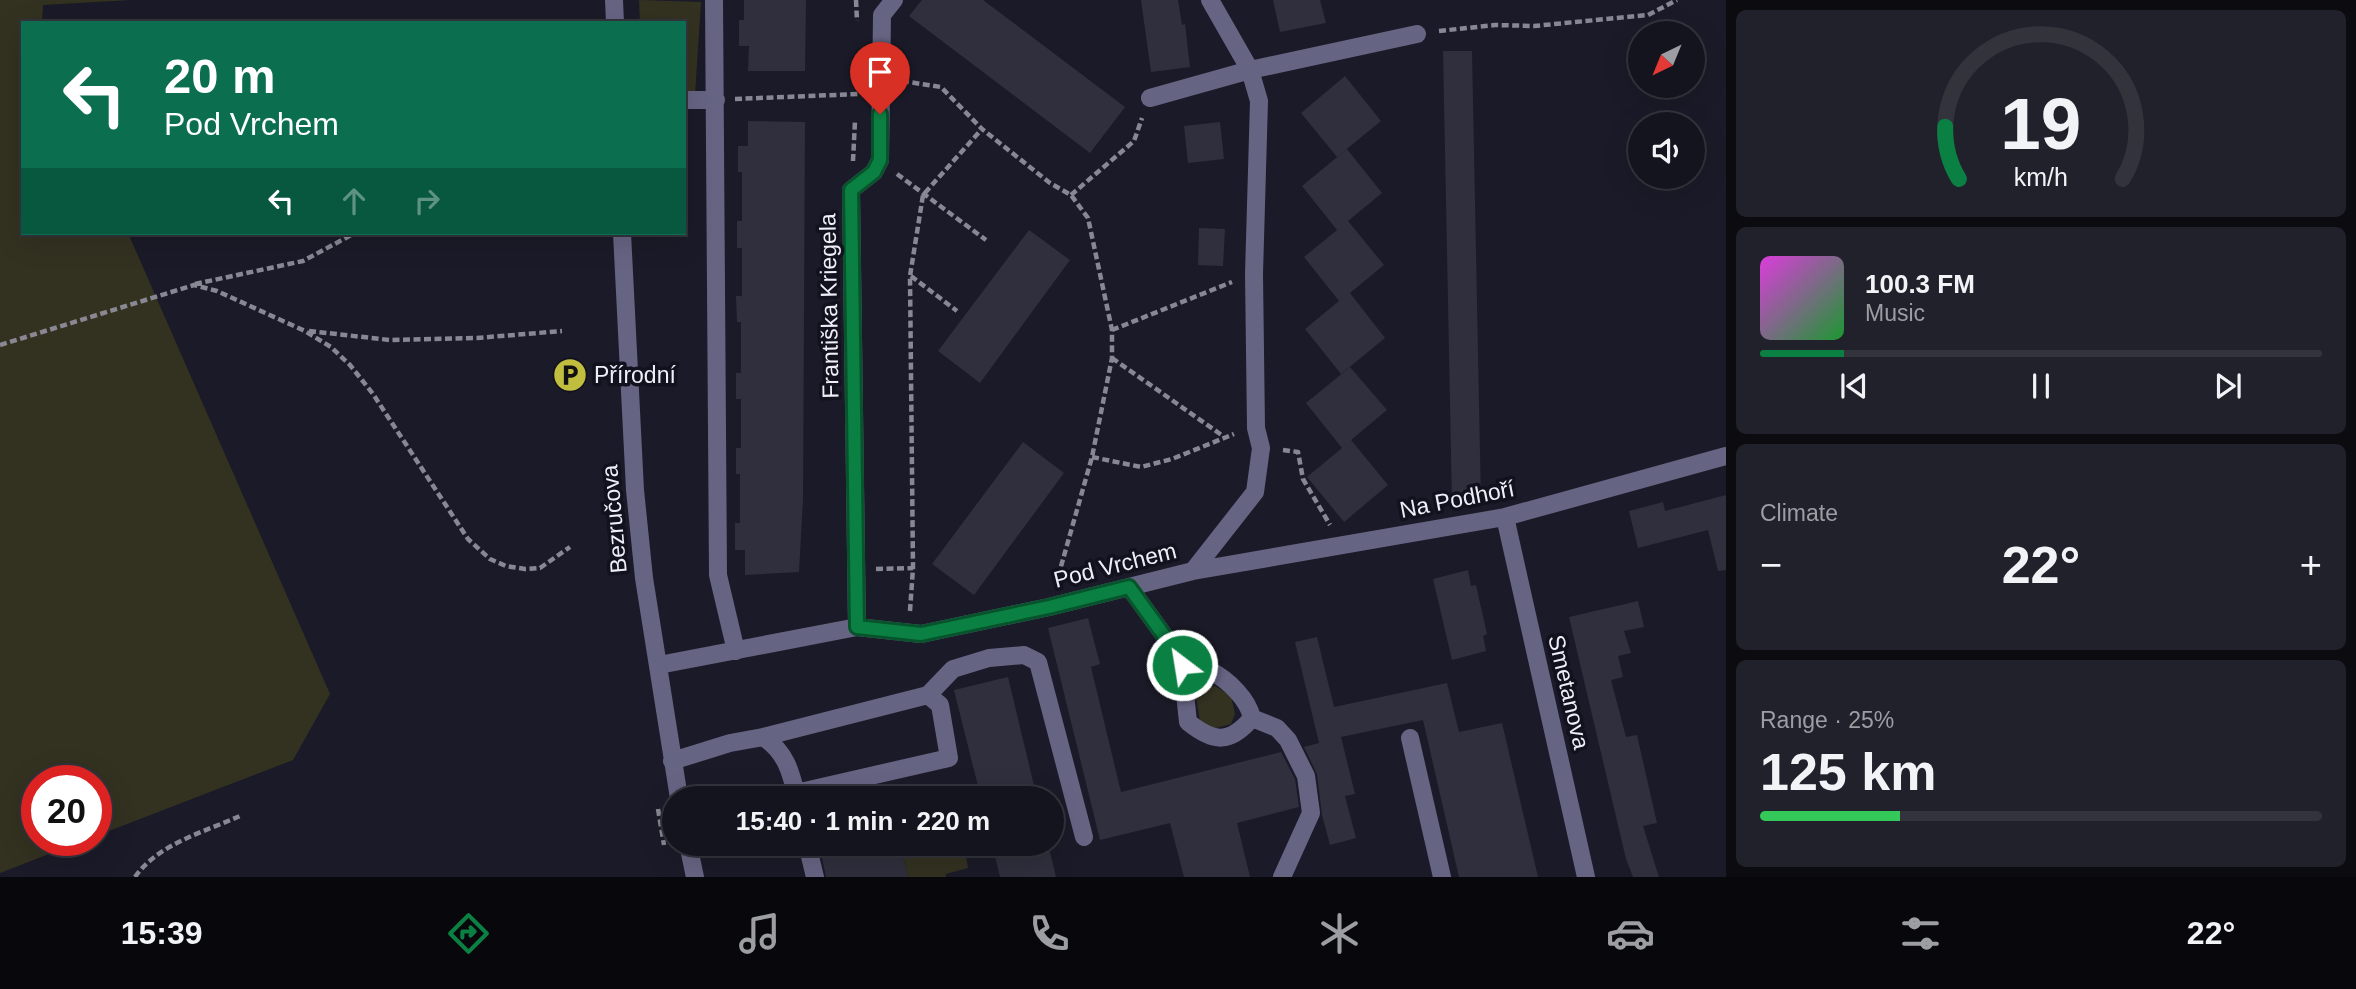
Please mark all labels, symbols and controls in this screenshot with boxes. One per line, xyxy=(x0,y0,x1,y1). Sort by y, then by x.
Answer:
north arrow xyxy=(1628,21,1704,98)
map controls xyxy=(1628,21,1705,189)
pin xyxy=(850,42,910,114)
icon: left xyxy=(49,49,140,140)
text: 20 m xyxy=(164,49,276,103)
icon: arrive xyxy=(861,53,899,91)
text: 19 xyxy=(2001,84,2081,165)
text: Pod Vrchem xyxy=(164,106,339,142)
button: sound xyxy=(1628,112,1705,189)
text: km/h xyxy=(2014,163,2068,191)
icon: left xyxy=(262,182,300,220)
icon: ahead xyxy=(335,182,373,220)
icon: right xyxy=(408,182,446,220)
street label: Františka Kriegela xyxy=(814,213,844,399)
text: 100.3 FM xyxy=(1865,269,1975,299)
text: Music xyxy=(1865,300,1925,326)
parking icon: Přírodní xyxy=(551,356,589,394)
place label: Přírodní xyxy=(594,362,676,388)
icon: previous xyxy=(1835,367,1873,405)
icon: pause xyxy=(2022,367,2060,405)
icon: next xyxy=(2209,367,2247,405)
street label: Bezručova xyxy=(596,464,632,574)
street label: Na Podhoří xyxy=(1397,475,1517,523)
text: Climate xyxy=(1760,500,1838,526)
text: 22° xyxy=(2002,536,2080,594)
street label: Pod Vrchem xyxy=(1051,537,1179,593)
text: − xyxy=(1760,544,1782,586)
text: + xyxy=(2300,544,2322,586)
position arrow xyxy=(1145,628,1219,702)
street label: Smetanova xyxy=(1543,632,1595,752)
text: Range · 25% xyxy=(1760,707,1894,733)
text: 125 km xyxy=(1760,743,1936,801)
speed limit sign: 20 xyxy=(21,765,112,856)
text: 15:40 · 1 min · 220 m xyxy=(736,806,990,836)
icon: directions xyxy=(444,909,493,958)
icon: music xyxy=(735,909,784,958)
icon: phone xyxy=(1025,909,1074,958)
icon: climate xyxy=(1315,909,1364,958)
icon: car xyxy=(1606,909,1655,958)
icon: filters xyxy=(1896,909,1945,958)
text: 15:39 xyxy=(121,915,203,951)
text: 22° xyxy=(2187,915,2235,951)

